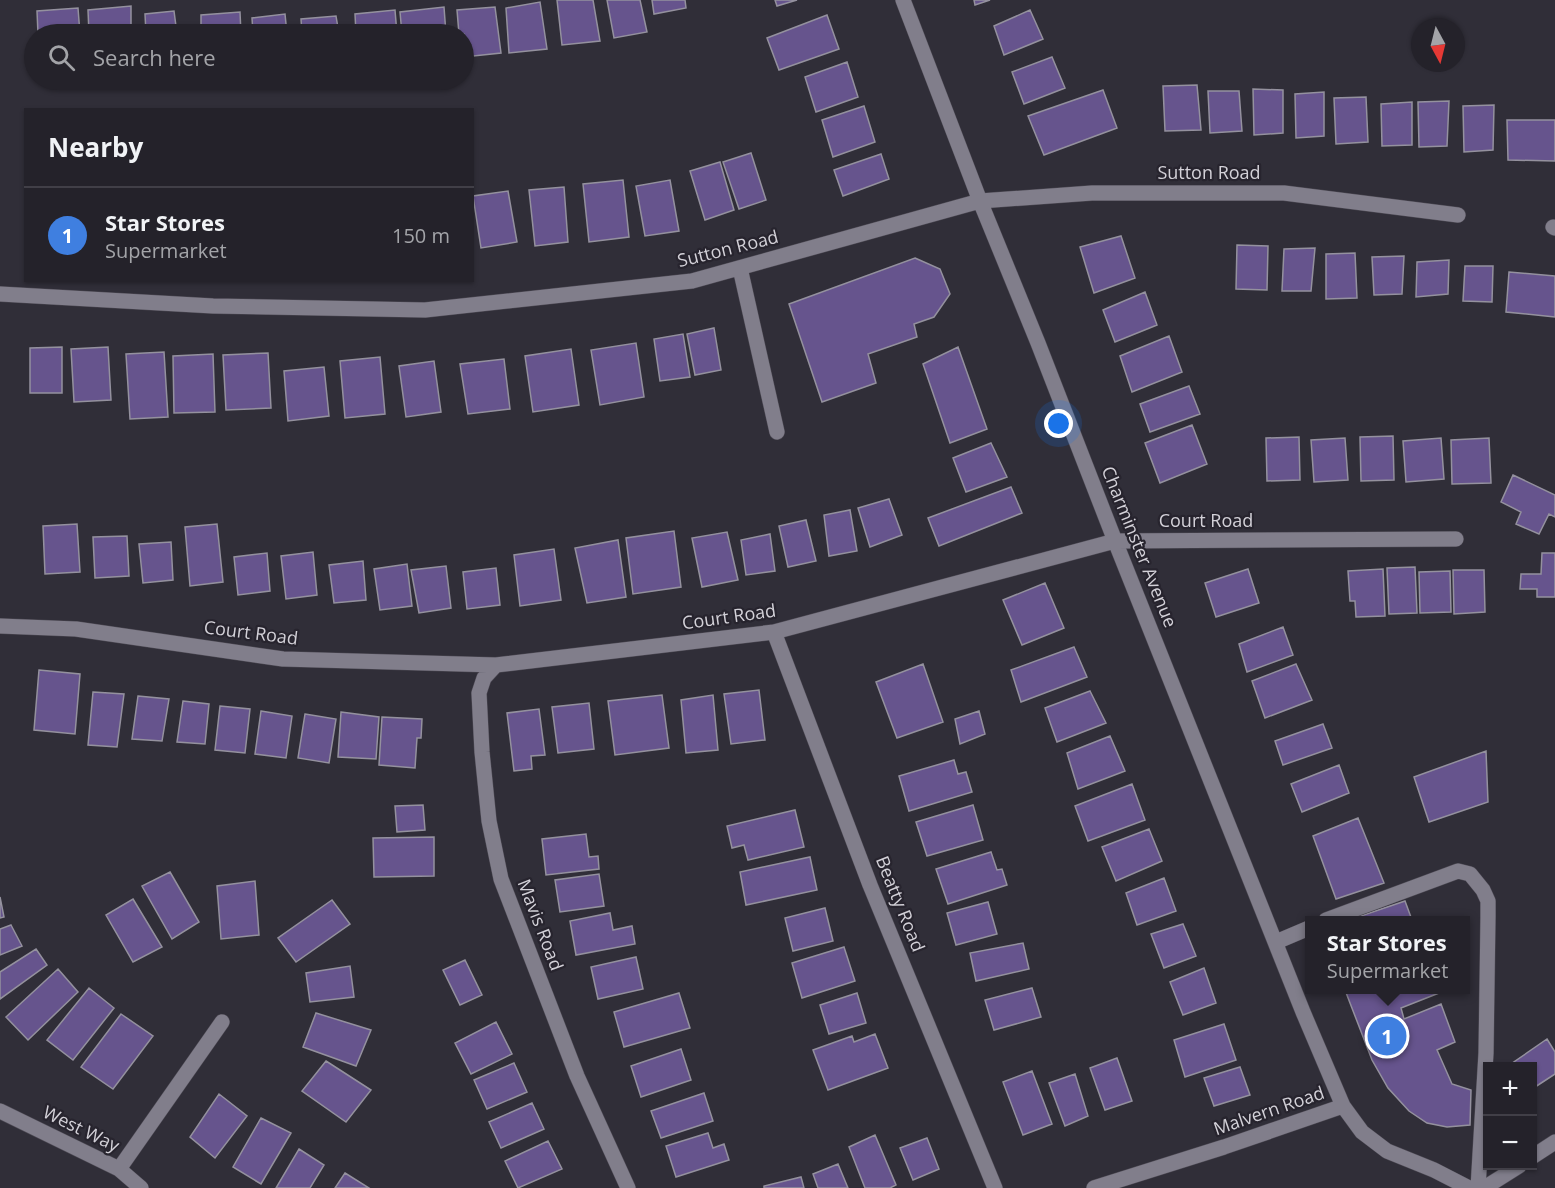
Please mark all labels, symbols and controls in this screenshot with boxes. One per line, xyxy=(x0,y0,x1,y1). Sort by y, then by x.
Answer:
north arrow xyxy=(1411,18,1465,72)
search box xyxy=(24,24,474,90)
icon: search xyxy=(45,41,78,74)
text: Search here xyxy=(93,42,216,72)
text: Nearby xyxy=(48,129,143,165)
street label: Sutton Road xyxy=(1157,160,1261,184)
text: Star Stores xyxy=(105,207,225,237)
text: 1 xyxy=(62,222,73,249)
text: 150 m xyxy=(392,222,450,249)
street label: Sutton Road xyxy=(675,224,781,272)
text: Supermarket xyxy=(105,237,227,264)
your location xyxy=(1044,409,1073,438)
street label: Charminster Avenue xyxy=(1097,462,1183,631)
street label: Court Road xyxy=(1159,508,1253,532)
street label: Court Road xyxy=(680,598,777,634)
street label: Court Road xyxy=(203,614,300,650)
street label: Beatty Road xyxy=(871,852,931,955)
street label: Mavis Road xyxy=(513,876,569,974)
popup xyxy=(1305,916,1470,994)
text: Star Stores xyxy=(1327,927,1447,957)
text: Supermarket xyxy=(1327,957,1448,984)
pin: 1 xyxy=(1368,1014,1406,1058)
map controls xyxy=(1483,1062,1537,1170)
button: + xyxy=(1483,1062,1537,1116)
street label: Malvern Road xyxy=(1210,1080,1327,1140)
street label: West Way xyxy=(39,1099,124,1157)
button: − xyxy=(1483,1116,1537,1170)

